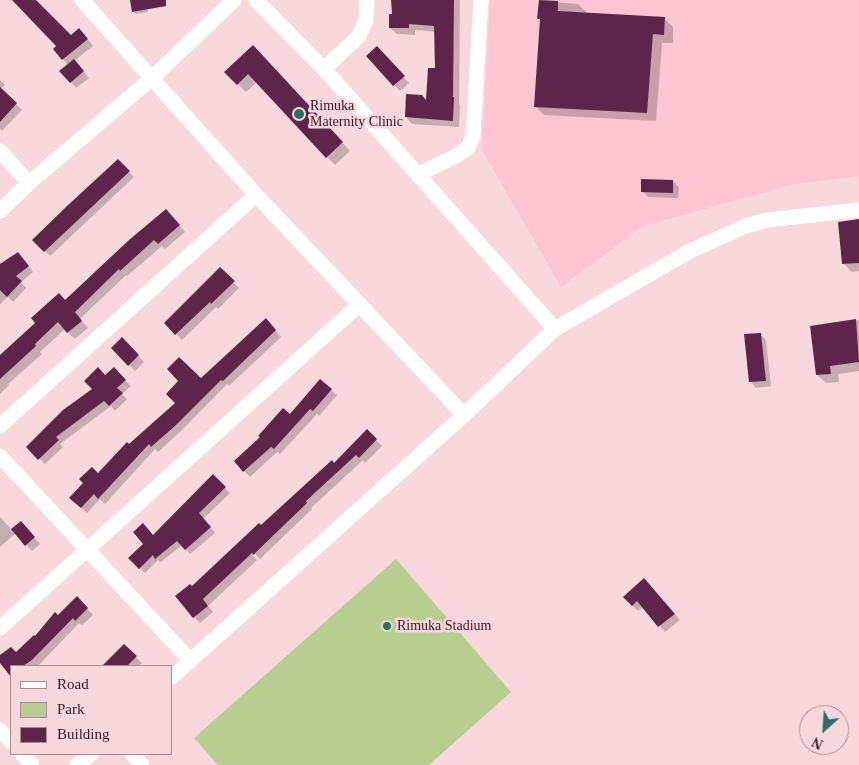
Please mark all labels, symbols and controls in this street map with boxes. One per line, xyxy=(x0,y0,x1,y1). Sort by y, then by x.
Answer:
place label: Rimuka Maternity Clinic xyxy=(310,98,403,130)
marker: Rimuka Maternity Clinic xyxy=(292,107,306,121)
place label: Rimuka Stadium xyxy=(397,618,492,634)
marker: Rimuka Stadium xyxy=(381,620,393,632)
legend xyxy=(10,665,172,755)
text: Road xyxy=(57,676,89,692)
text: Park xyxy=(57,701,85,717)
north arrow xyxy=(799,705,849,755)
text: Building xyxy=(57,726,110,742)
text: N xyxy=(810,734,825,752)

